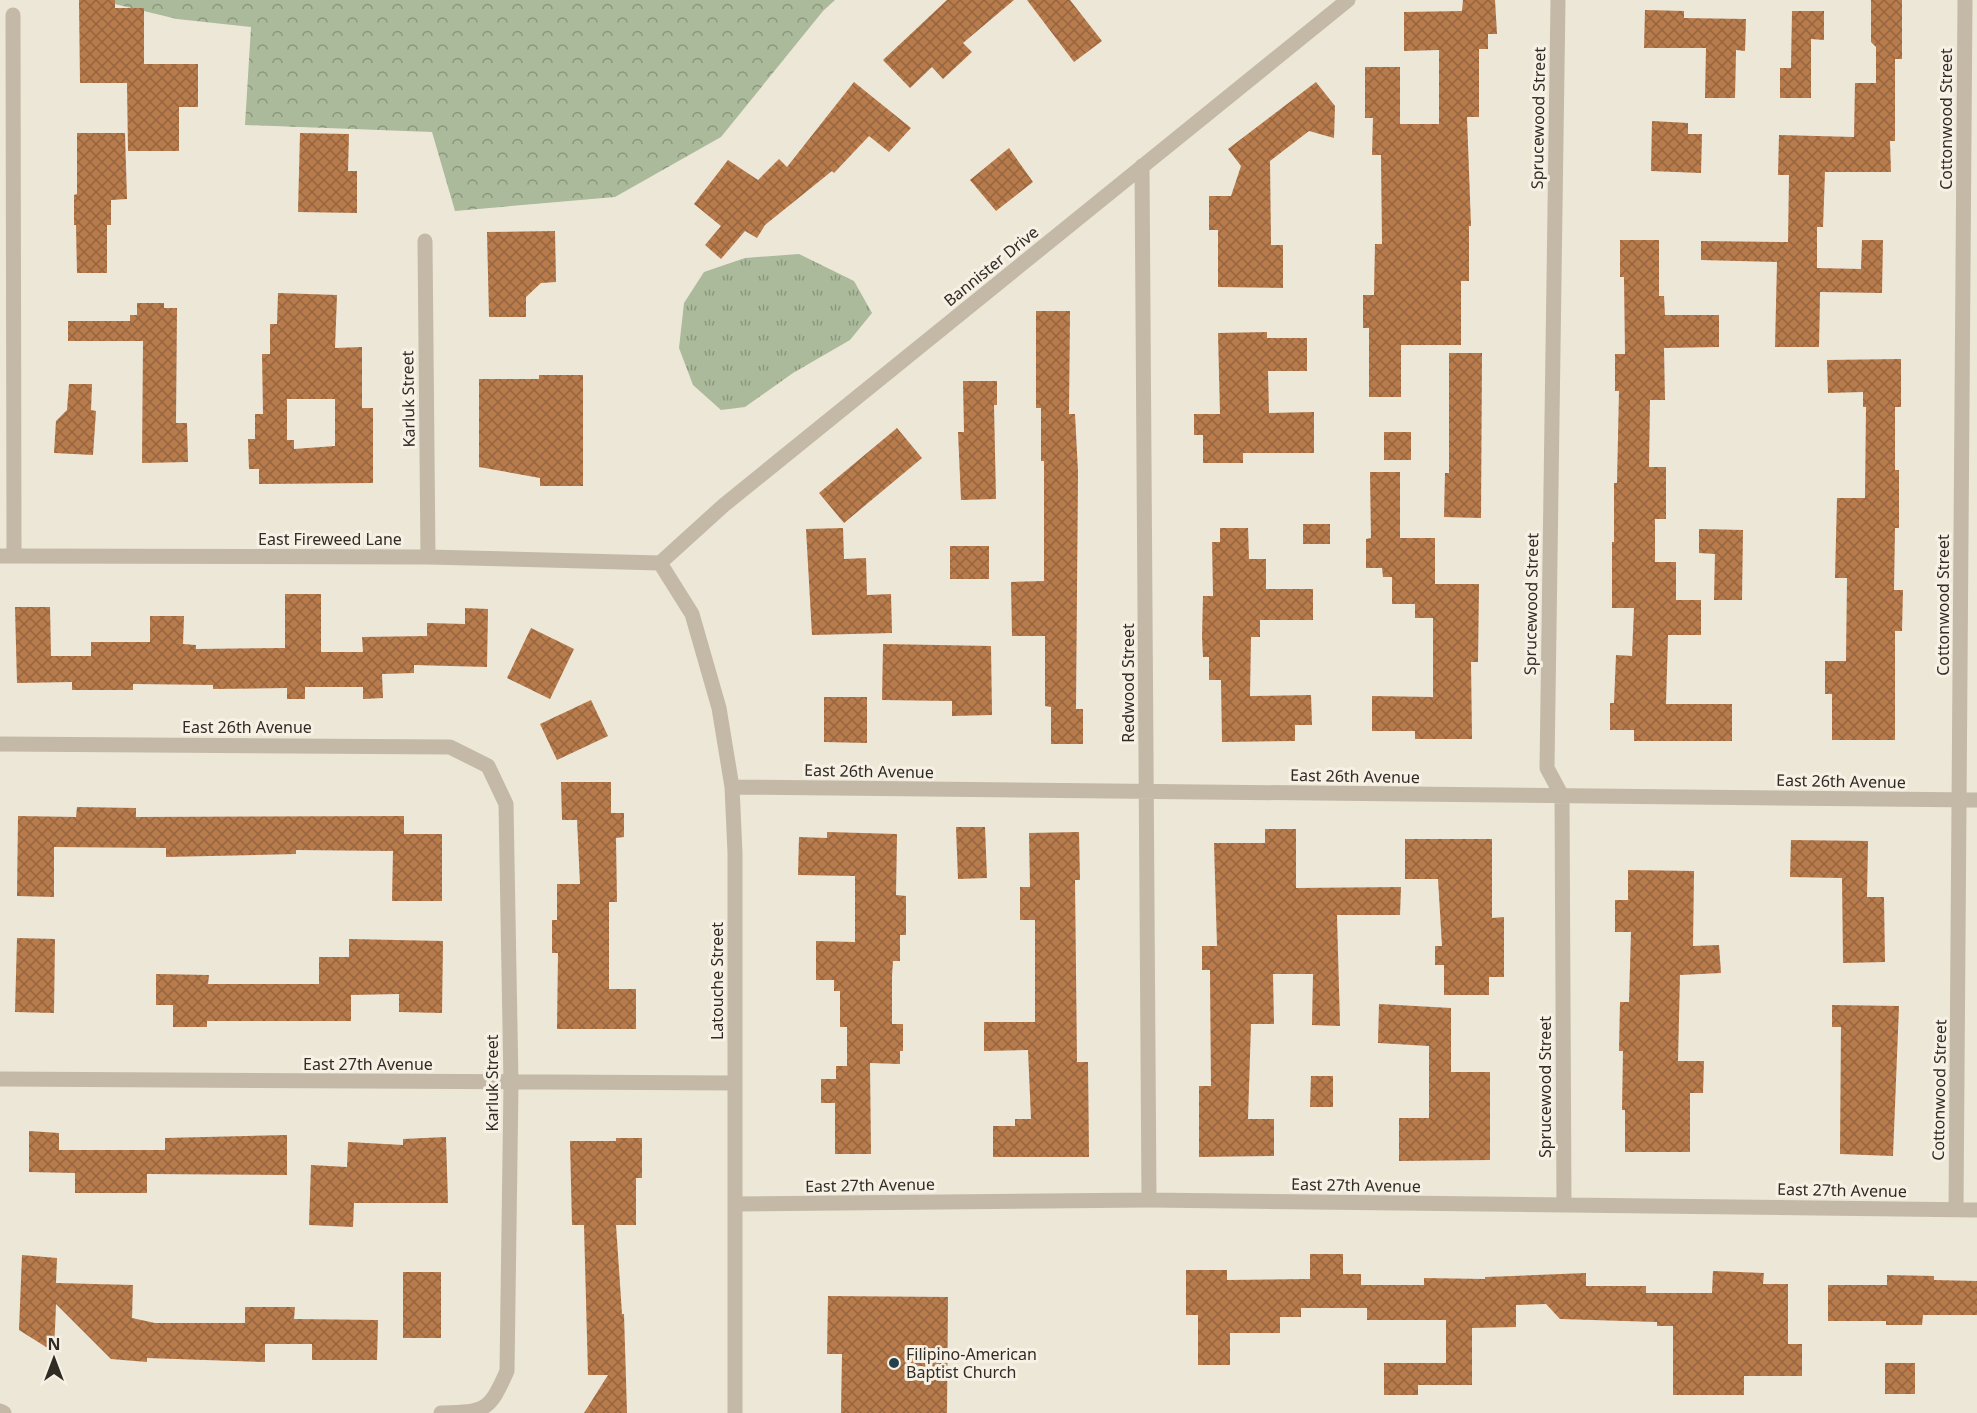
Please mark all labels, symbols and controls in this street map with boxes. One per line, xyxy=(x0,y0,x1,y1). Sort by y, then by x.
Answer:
street label: Sprucewood Street xyxy=(1526,47,1550,189)
street label: Cottonwood Street xyxy=(1935,48,1957,190)
street label: Bannister Drive xyxy=(939,221,1043,311)
street label: Karluk Street xyxy=(396,350,420,448)
street label: East Fireweed Lane xyxy=(258,528,402,550)
street label: Sprucewood Street xyxy=(1519,533,1543,675)
street label: Cottonwood Street xyxy=(1932,534,1954,676)
street label: Redwood Street xyxy=(1117,623,1139,743)
street label: East 26th Avenue xyxy=(182,716,312,738)
street label: East 26th Avenue xyxy=(804,759,934,783)
street label: East 26th Avenue xyxy=(1290,764,1420,788)
street label: East 26th Avenue xyxy=(1776,769,1906,793)
street label: Latouche Street xyxy=(706,922,728,1040)
street label: Sprucewood Street xyxy=(1534,1016,1556,1158)
street label: Cottonwood Street xyxy=(1927,1019,1951,1161)
street label: Karluk Street xyxy=(481,1034,503,1131)
street label: East 27th Avenue xyxy=(303,1053,433,1075)
street label: East 27th Avenue xyxy=(805,1173,935,1197)
street label: East 27th Avenue xyxy=(1291,1173,1421,1197)
street label: East 27th Avenue xyxy=(1777,1178,1907,1202)
north arrow xyxy=(24,1329,84,1389)
text: N xyxy=(47,1333,61,1355)
place label: Filipino-American Baptist Church xyxy=(906,1343,1037,1383)
marker: Filipino-American Baptist Church xyxy=(887,1356,901,1370)

